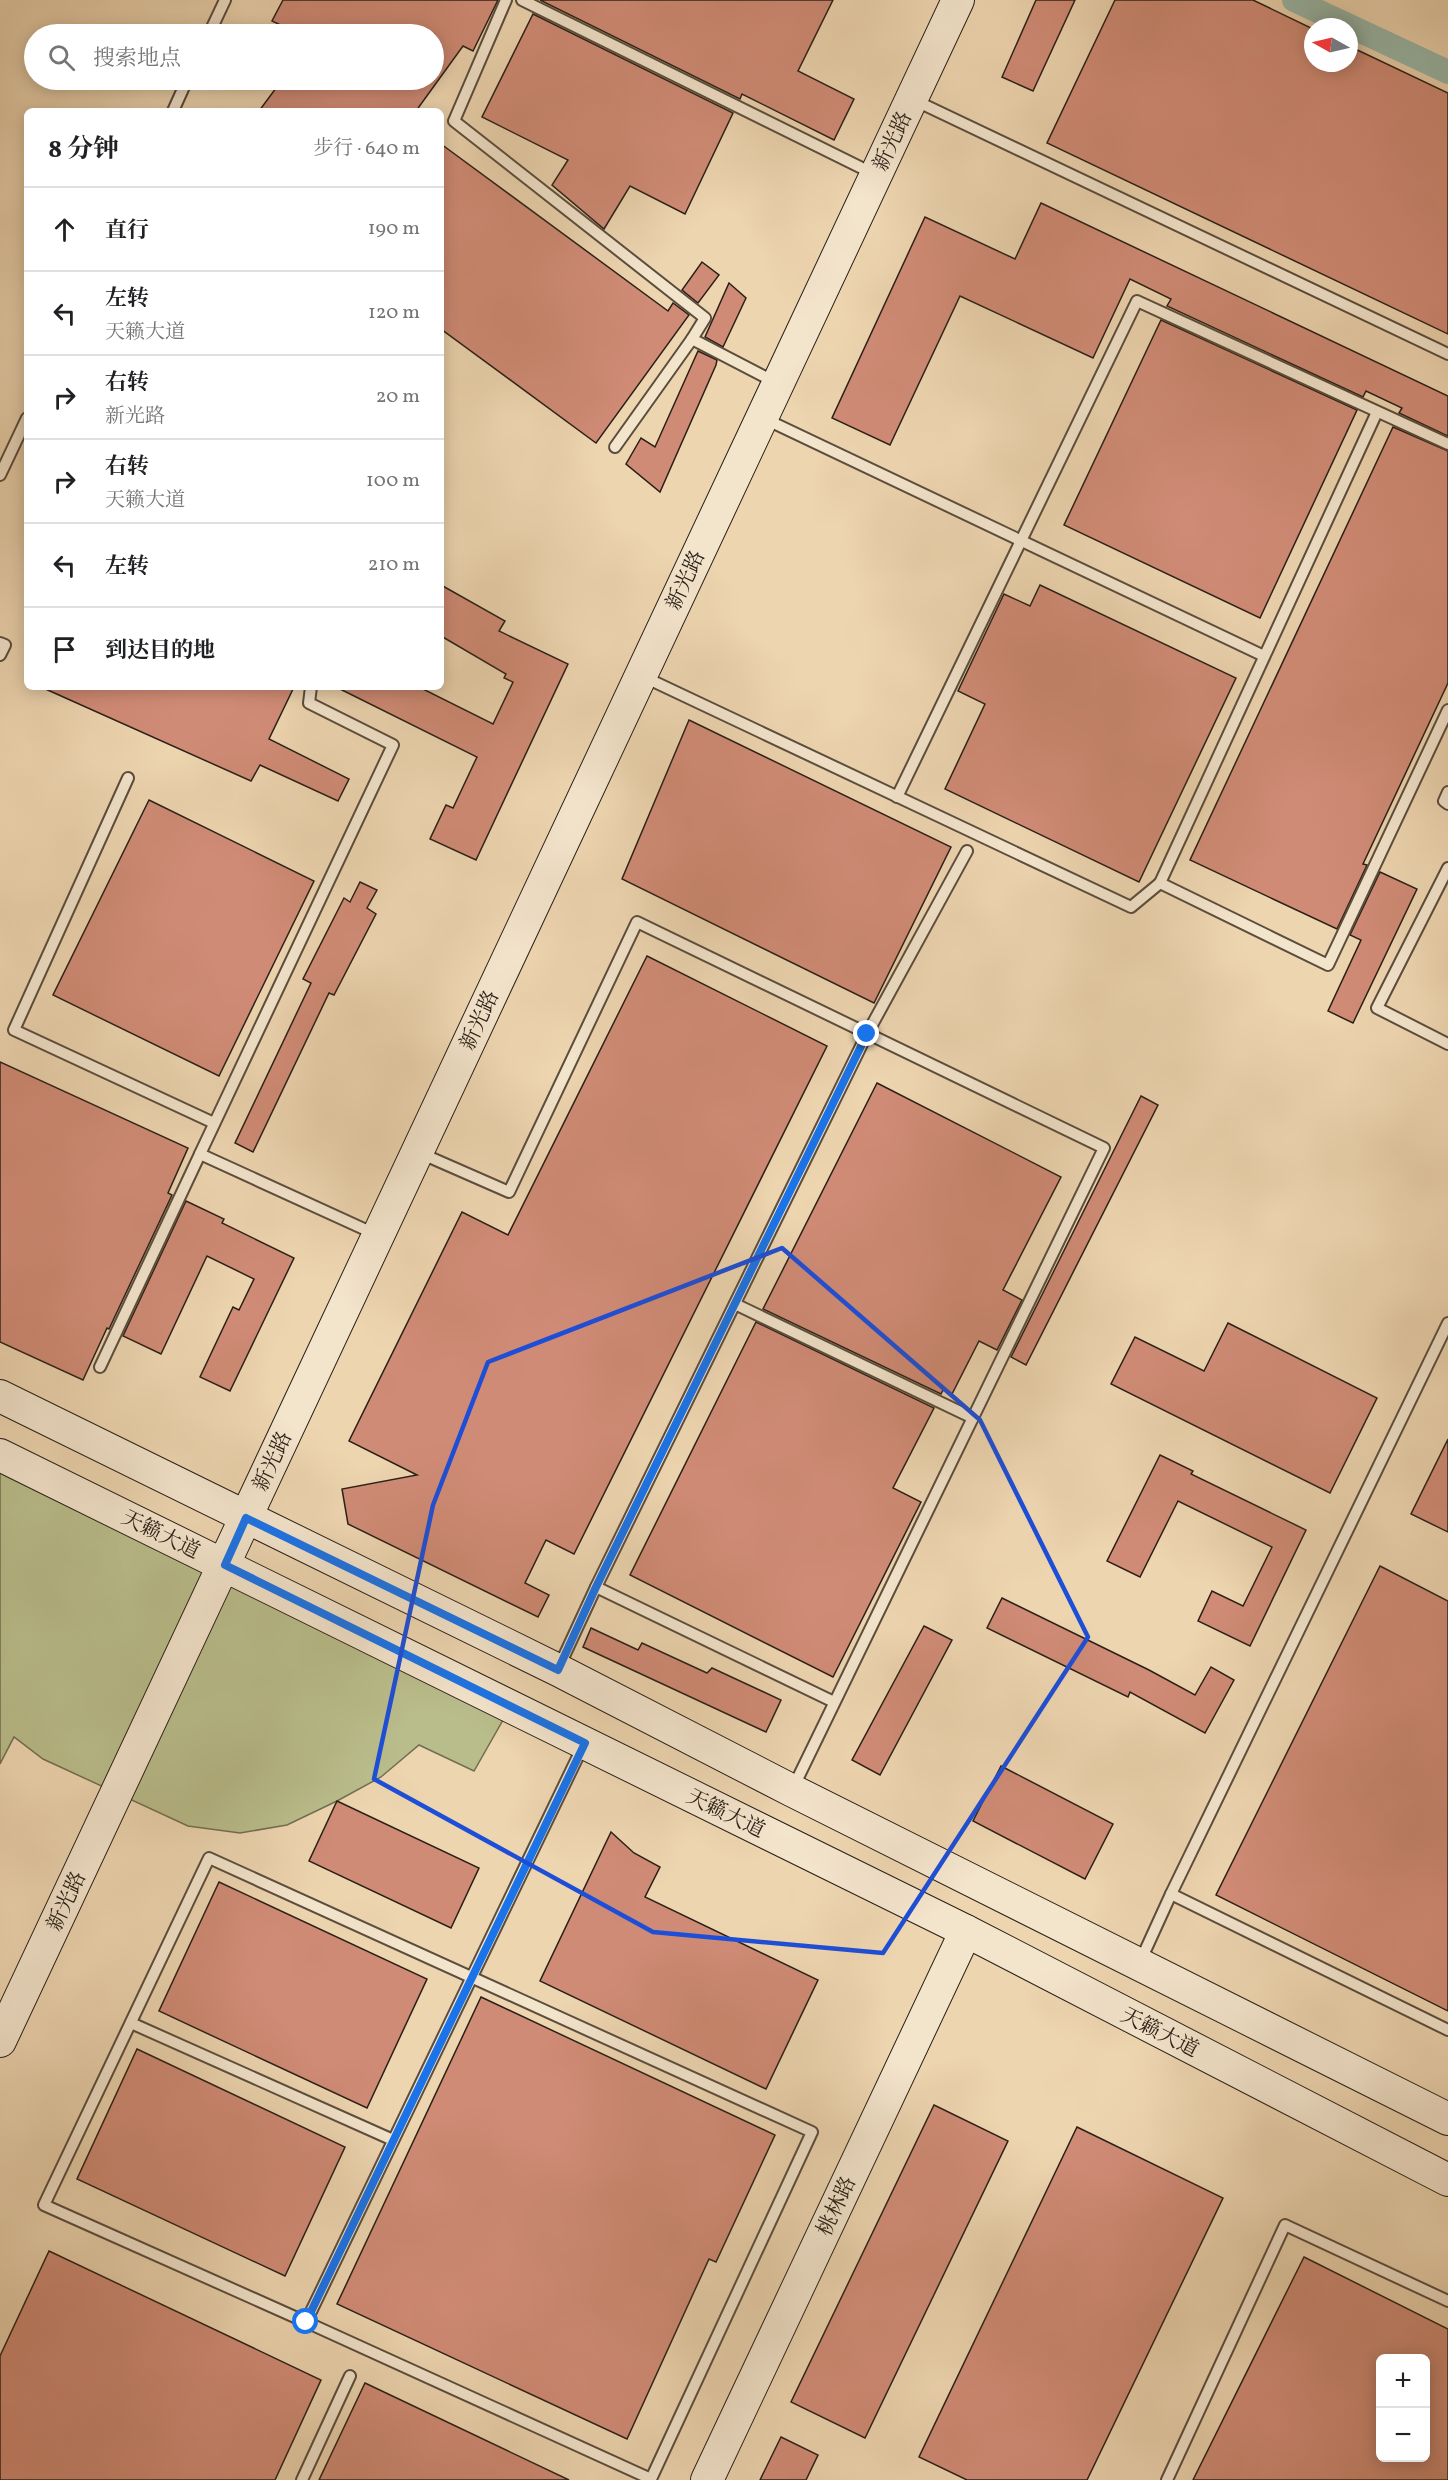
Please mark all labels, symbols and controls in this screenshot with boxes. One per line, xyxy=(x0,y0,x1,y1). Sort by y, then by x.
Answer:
north arrow xyxy=(1304,18,1358,72)
search box xyxy=(24,24,444,90)
icon: search xyxy=(45,41,78,74)
text: 搜索地点 xyxy=(93,44,181,75)
street label: 新光路 xyxy=(867,107,920,176)
text: 8 分钟 xyxy=(48,132,119,168)
text: 步行 · 640 m xyxy=(313,135,420,163)
icon: ahead xyxy=(48,213,81,246)
text: 190 m xyxy=(368,215,420,243)
text: 直行 xyxy=(105,216,149,247)
text: 左转 xyxy=(105,284,149,315)
icon: left xyxy=(48,297,81,330)
text: 120 m xyxy=(368,299,420,327)
text: 天籁大道 xyxy=(105,319,185,347)
text: 右转 xyxy=(105,368,149,399)
icon: right xyxy=(48,381,81,414)
text: 20 m xyxy=(376,383,420,411)
text: 新光路 xyxy=(105,403,165,431)
text: 右转 xyxy=(105,452,149,483)
icon: right xyxy=(48,465,81,498)
text: 100 m xyxy=(366,467,420,495)
text: 天籁大道 xyxy=(105,487,185,515)
street label: 新光路 xyxy=(660,546,713,615)
icon: left xyxy=(48,549,81,582)
text: 210 m xyxy=(368,551,420,579)
text: 左转 xyxy=(105,552,149,583)
icon: arrive xyxy=(48,633,81,666)
text: 到达目的地 xyxy=(105,636,215,667)
street label: 新光路 xyxy=(454,986,507,1055)
route end xyxy=(853,1020,879,1046)
street label: 新光路 xyxy=(247,1427,300,1496)
street label: 天籁大道 xyxy=(116,1504,204,1567)
street label: 天籁大道 xyxy=(681,1783,769,1846)
street label: 新光路 xyxy=(41,1867,94,1936)
street label: 天籁大道 xyxy=(1115,2001,1203,2065)
street label: 桃林路 xyxy=(811,2172,864,2241)
route start xyxy=(292,2308,318,2334)
map controls xyxy=(1376,2354,1430,2462)
button: + xyxy=(1376,2354,1430,2408)
button: − xyxy=(1376,2408,1430,2462)

